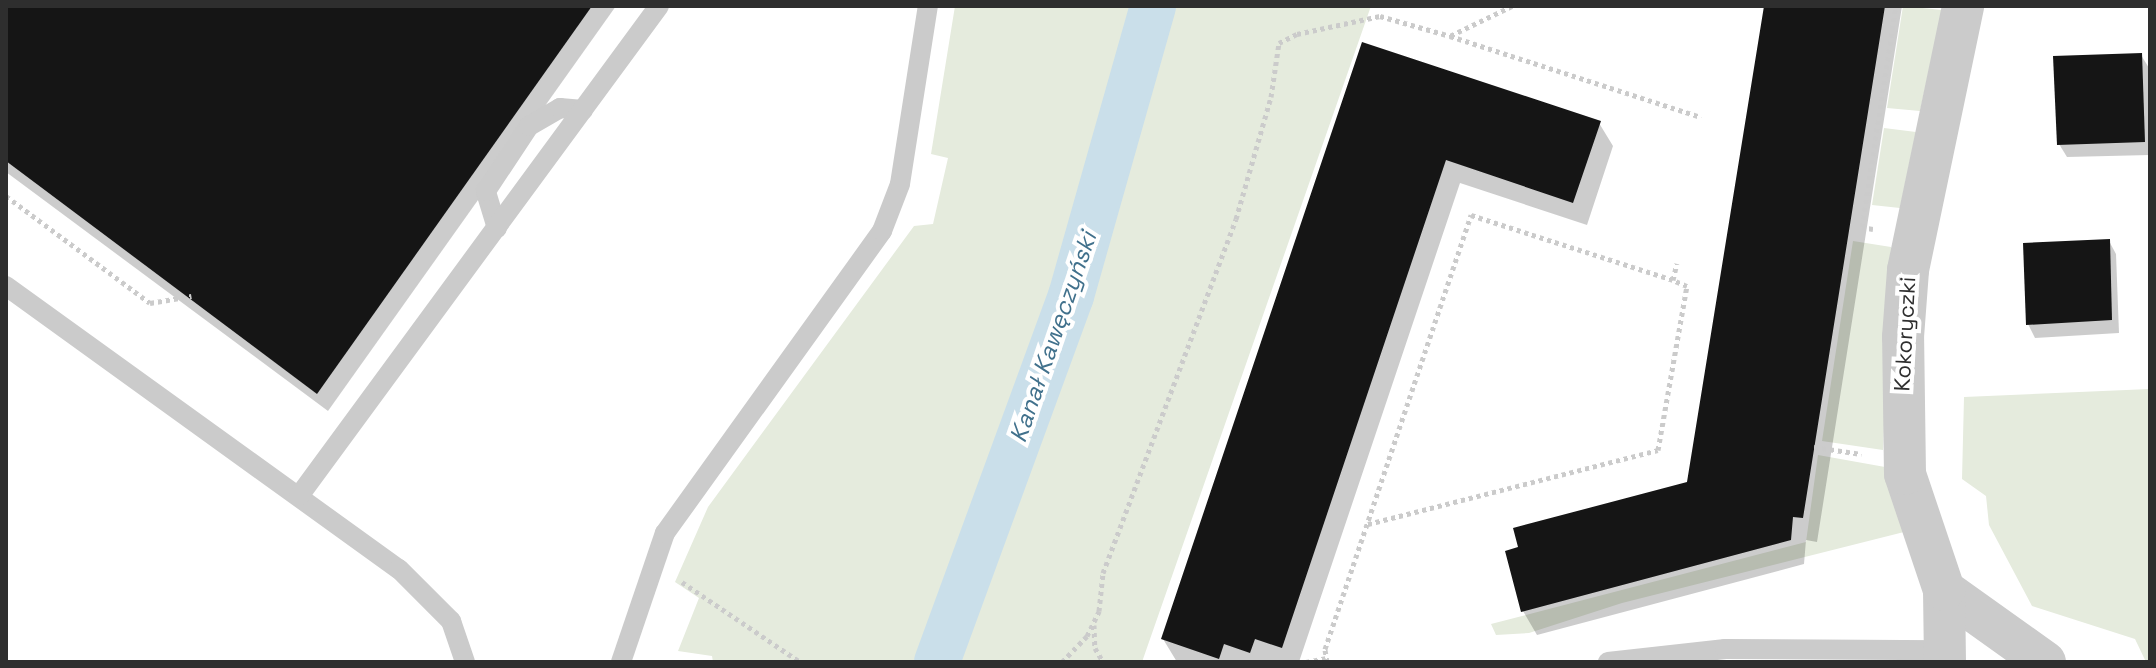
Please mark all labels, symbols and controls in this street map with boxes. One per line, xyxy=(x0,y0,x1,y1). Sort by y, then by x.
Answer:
water label: Kanał Kawęczyński xyxy=(1003,228,1103,446)
street label: Kokoryczki xyxy=(1889,276,1921,392)

